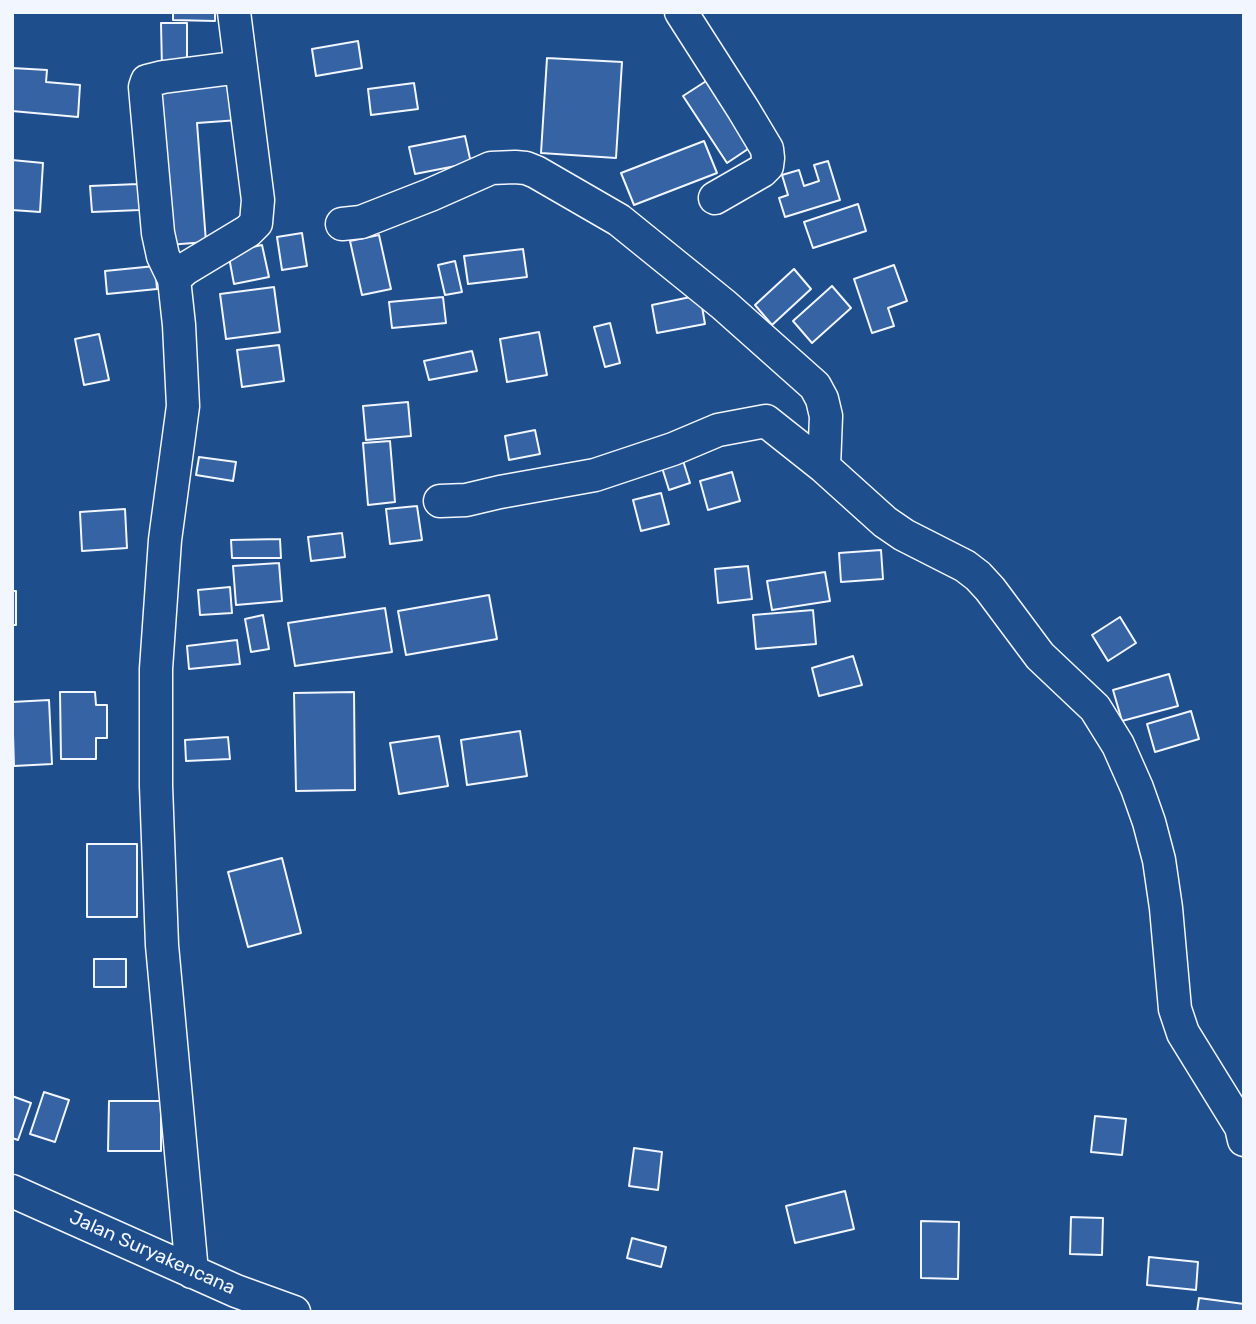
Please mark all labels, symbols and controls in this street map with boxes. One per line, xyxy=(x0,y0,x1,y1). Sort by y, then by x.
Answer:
street label: Jalan Suryakencana xyxy=(65,1206,239,1300)

